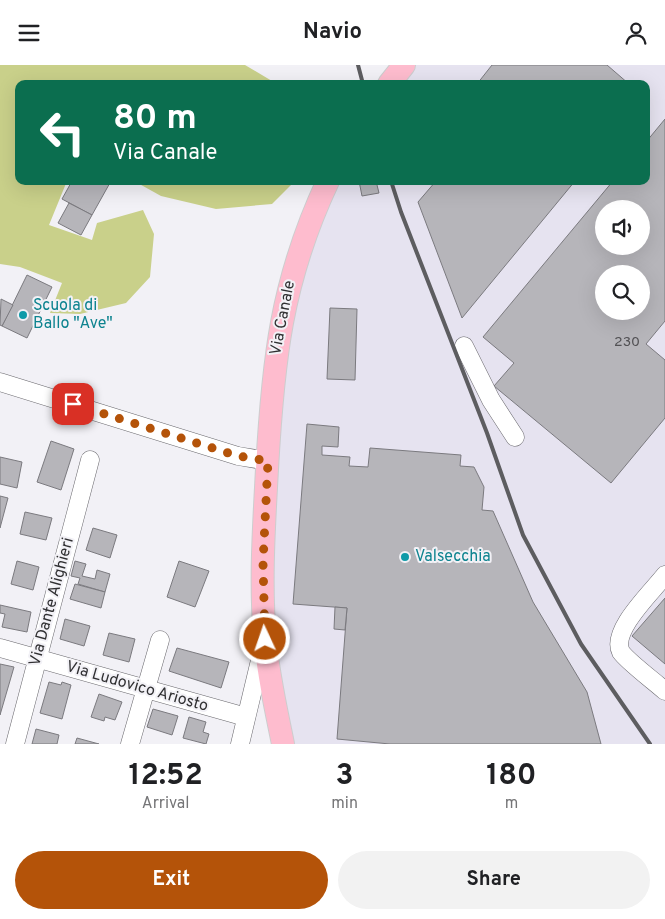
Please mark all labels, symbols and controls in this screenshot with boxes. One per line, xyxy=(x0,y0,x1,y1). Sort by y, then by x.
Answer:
icon: menu xyxy=(15,19,43,47)
text: Navio xyxy=(303,19,362,46)
icon: person xyxy=(622,19,650,47)
text: 80 m xyxy=(113,97,197,141)
icon: left xyxy=(30,100,95,165)
text: Via Canale xyxy=(113,140,217,167)
map controls xyxy=(595,200,650,320)
button: sound xyxy=(595,200,650,255)
button: search xyxy=(595,265,650,320)
street label: Via Canale xyxy=(266,279,300,357)
place label: Scuola di Ballo "Ave" xyxy=(33,296,113,334)
marker: Scuola di Ballo "Ave" xyxy=(17,309,29,321)
house number: 230 xyxy=(614,334,640,351)
pin xyxy=(52,383,94,425)
icon: arrive xyxy=(59,390,87,418)
street label: Via Dante Alighieri xyxy=(25,535,79,669)
place label: Valsecchia xyxy=(415,547,491,567)
marker: Valsecchia xyxy=(399,551,411,563)
position arrow xyxy=(238,612,290,664)
street label: Via Ludovico Ariosto xyxy=(64,657,210,717)
text: 12:52 xyxy=(128,758,203,795)
text: 3 xyxy=(336,758,354,795)
text: 180 xyxy=(486,758,537,795)
text: Arrival xyxy=(142,794,189,814)
text: min xyxy=(331,794,358,814)
text: m xyxy=(505,794,518,814)
button: Exit xyxy=(15,851,328,909)
button: Share xyxy=(338,851,650,909)

